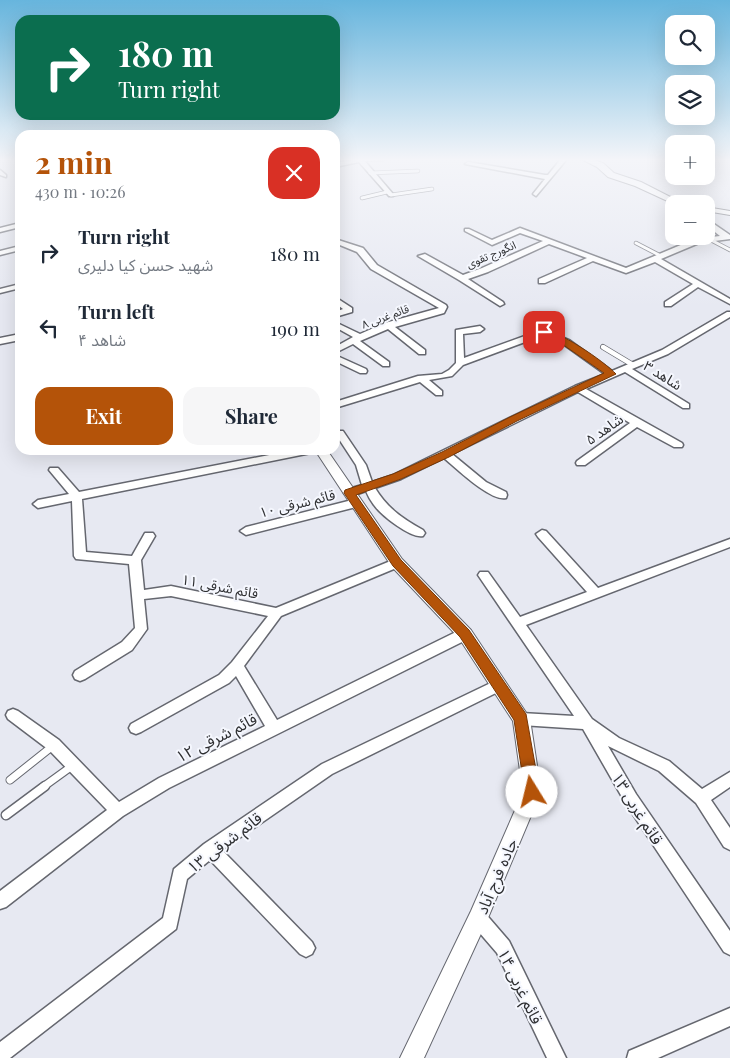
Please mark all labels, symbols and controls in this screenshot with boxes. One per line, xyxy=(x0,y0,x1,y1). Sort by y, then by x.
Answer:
map controls xyxy=(665,15,715,245)
button: search xyxy=(665,15,715,65)
text: 180 m xyxy=(118,29,213,76)
icon: right xyxy=(35,35,100,100)
text: Turn right xyxy=(118,74,220,104)
button: layers xyxy=(665,75,715,125)
button: + xyxy=(665,135,715,185)
text: 2 min xyxy=(35,142,112,182)
button: close xyxy=(268,147,320,199)
text: 430 m · 10:26 xyxy=(35,181,126,202)
button: − xyxy=(665,195,715,245)
text: Turn right xyxy=(78,223,170,249)
street label: انگورج تقوی xyxy=(464,237,518,272)
icon: right xyxy=(35,239,63,267)
text: 180 m xyxy=(270,240,320,266)
text: شهید حسن کیا دلیری xyxy=(78,254,213,275)
text: Turn left xyxy=(78,298,155,324)
street label: قائم غربی ۸ xyxy=(359,300,412,333)
pin xyxy=(523,311,565,353)
icon: left xyxy=(35,314,63,342)
text: 190 m xyxy=(270,315,320,341)
icon: arrive xyxy=(530,318,558,346)
text: شاهد ۴ xyxy=(78,329,126,350)
street label: شاهد ۳ xyxy=(640,356,686,394)
button: Exit xyxy=(35,387,173,445)
button: Share xyxy=(183,387,320,445)
street label: شاهد ۵ xyxy=(581,409,627,449)
street label: قائم شرقی ۱۰ xyxy=(257,484,337,524)
street label: قائم شرقی ۱۱ xyxy=(180,569,260,605)
street label: قائم شرقی ۱۲ xyxy=(172,708,262,769)
position arrow xyxy=(505,765,557,817)
street label: قائم غربی ۱۳ xyxy=(605,768,668,850)
street label: قائم شرقی ۱۳ xyxy=(182,807,268,879)
street label: جاده فرج آباد xyxy=(471,835,524,918)
street label: قائم غربی ۱۴ xyxy=(491,945,548,1028)

